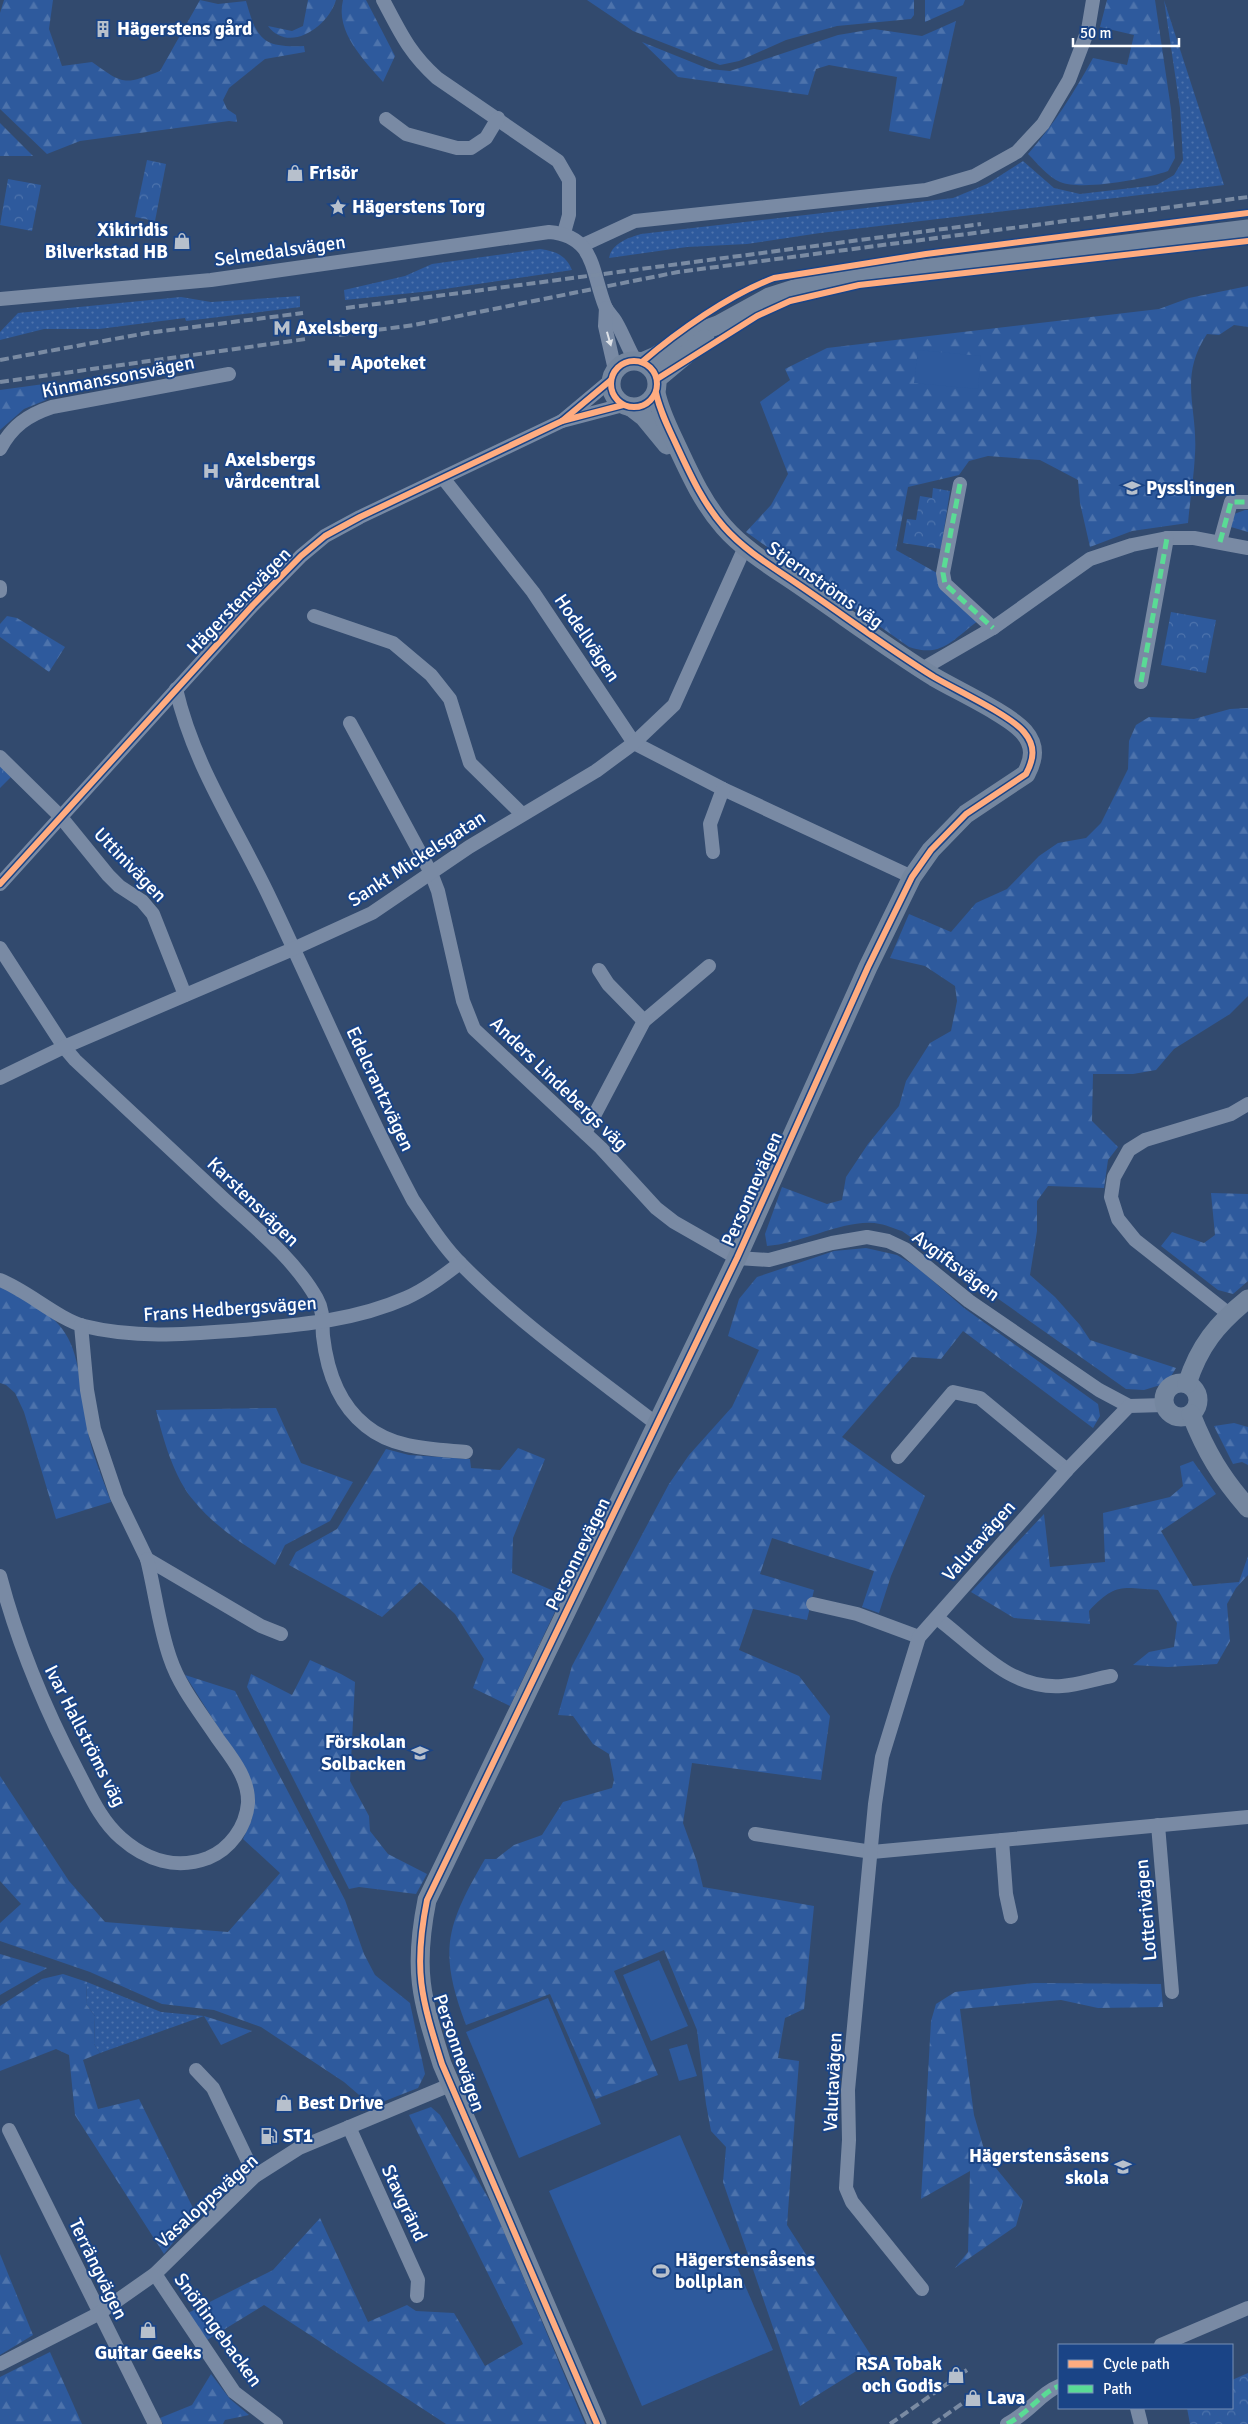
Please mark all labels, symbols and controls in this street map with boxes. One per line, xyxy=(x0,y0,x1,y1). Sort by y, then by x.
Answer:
scale bar xyxy=(1073,15,1179,47)
place label: Hägerstens gård xyxy=(117,17,252,41)
building icon: Hägerstens gård xyxy=(93,19,113,39)
text: 50 m xyxy=(1080,24,1111,42)
place label: Frisör xyxy=(309,161,359,185)
shop icon: Frisör xyxy=(285,163,305,183)
place label: Hägerstens Torg xyxy=(352,195,485,219)
place icon: Hägerstens Torg xyxy=(328,197,348,217)
place label: Xikiridis Bilverkstad HB xyxy=(45,218,168,264)
street label: Selmedalsvägen xyxy=(213,230,347,272)
shop icon: Xikiridis Bilverkstad HB xyxy=(172,231,192,251)
place label: Axelsberg xyxy=(296,316,378,340)
metro station icon: Axelsberg xyxy=(272,318,292,338)
one-way arrow xyxy=(605,331,613,346)
street label: Kinmanssonsvägen xyxy=(40,350,196,404)
place label: Apoteket xyxy=(351,351,426,375)
pharmacy icon: Apoteket xyxy=(327,353,347,373)
place label: Axelsbergs vårdcentral xyxy=(224,448,320,494)
hospital icon: Axelsbergs vårdcentral xyxy=(201,461,221,481)
place label: Pysslingen xyxy=(1146,476,1235,500)
school or university icon: Pysslingen xyxy=(1122,478,1142,498)
street label: Stjernströms väg xyxy=(762,536,888,634)
street label: Hägerstensvägen xyxy=(182,542,296,660)
street label: Hodellvägen xyxy=(549,589,625,687)
street label: Sankt Mickelsgatan xyxy=(344,806,490,912)
street label: Uttinivägen xyxy=(88,823,172,907)
street label: Anders Lindebergs väg xyxy=(485,1012,633,1156)
street label: Edelcrantzvägen xyxy=(341,1023,419,1155)
street label: Personnevägen xyxy=(716,1128,788,1250)
street label: Karstensvägen xyxy=(202,1152,304,1252)
street label: Avgiftsvägen xyxy=(907,1225,1005,1307)
street label: Frans Hedbergsvägen xyxy=(142,1291,318,1327)
street label: Personnevägen xyxy=(540,1493,616,1615)
street label: Valutavägen xyxy=(937,1496,1021,1586)
street label: Ivar Hallströms väg xyxy=(39,1661,131,1811)
place label: Förskolan Solbacken xyxy=(321,1730,406,1776)
school or university icon: Förskolan Solbacken xyxy=(410,1743,430,1763)
street label: Lotterivägen xyxy=(1130,1858,1162,1962)
street label: Personnevägen xyxy=(428,1991,490,2115)
street label: Valutavägen xyxy=(818,2032,848,2132)
place label: Best Drive xyxy=(298,2091,383,2115)
shop icon: Best Drive xyxy=(274,2093,294,2113)
place label: ST1 xyxy=(283,2124,313,2148)
fuel station icon: ST1 xyxy=(259,2126,279,2146)
place label: Hägerstensåsens skola xyxy=(969,2144,1109,2190)
street label: Vasaloppsvägen xyxy=(151,2149,263,2253)
school or university icon: Hägerstensåsens skola xyxy=(1113,2157,1133,2177)
street label: Stavgränd xyxy=(376,2161,432,2245)
street label: Terrängvägen xyxy=(63,2215,133,2323)
place label: Hägerstensåsens bollplan xyxy=(675,2248,815,2294)
sports icon: Hägerstensåsens bollplan xyxy=(651,2261,671,2281)
street label: Snöflingebacken xyxy=(169,2268,267,2392)
shop icon: Guitar Geeks xyxy=(138,2320,158,2340)
place label: Guitar Geeks xyxy=(95,2341,201,2365)
legend xyxy=(1058,2344,1233,2409)
place label: RSA Tobak och Godis xyxy=(856,2352,942,2398)
text: Cycle path xyxy=(1103,2355,1170,2373)
shop icon: RSA Tobak och Godis xyxy=(946,2365,966,2385)
text: Path xyxy=(1103,2380,1132,2398)
place label: Lava xyxy=(987,2386,1025,2410)
shop icon: Lava xyxy=(963,2388,983,2408)

